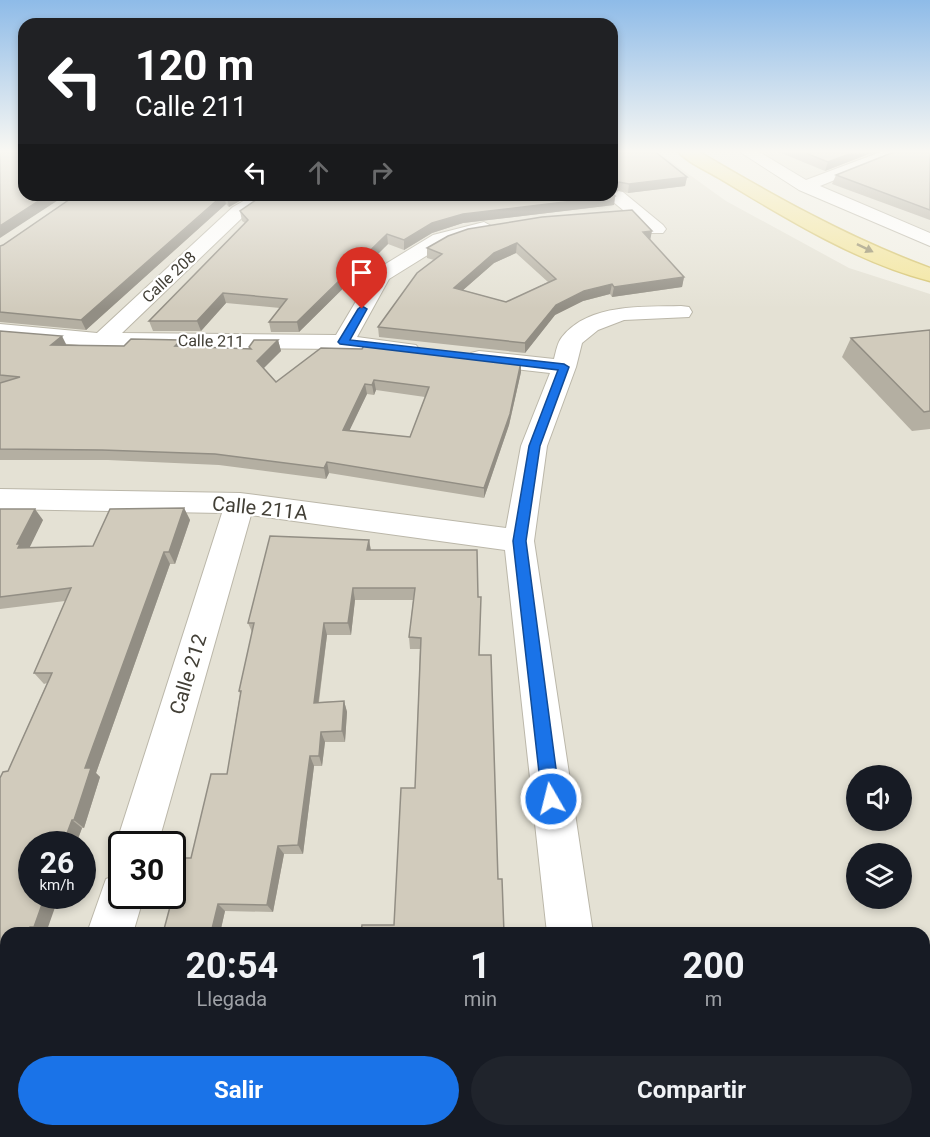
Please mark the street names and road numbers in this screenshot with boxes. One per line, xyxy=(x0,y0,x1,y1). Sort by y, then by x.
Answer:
street label: Calle 208 xyxy=(138,247,200,307)
street label: Calle 211 xyxy=(178,331,244,351)
street label: Calle 211A xyxy=(211,491,309,525)
street label: Calle 212 xyxy=(164,631,212,717)

